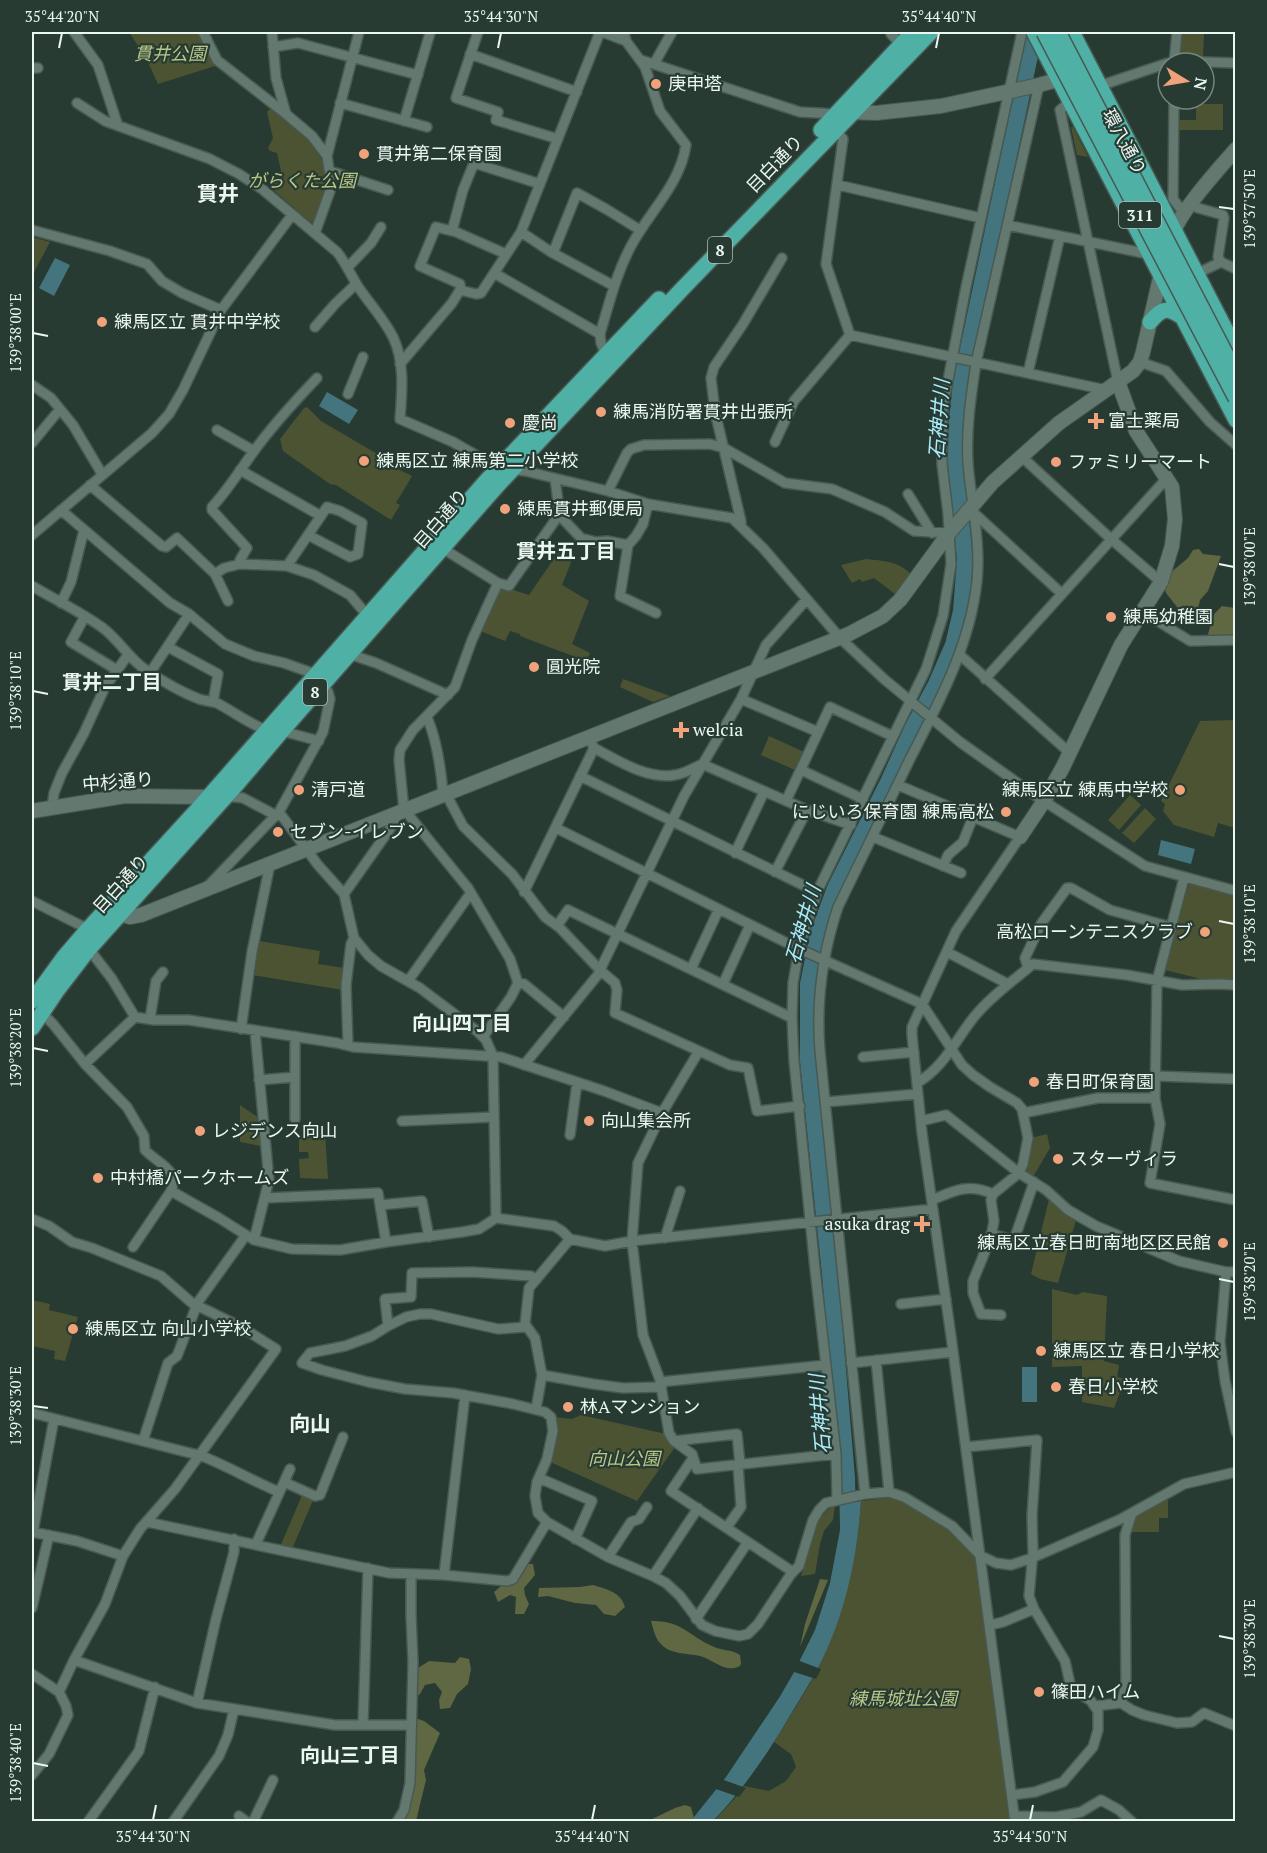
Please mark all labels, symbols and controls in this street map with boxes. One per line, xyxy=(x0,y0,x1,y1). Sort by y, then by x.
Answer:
text: 35°44'20"N xyxy=(25,6,99,26)
text: 35°44'30"N xyxy=(464,6,538,26)
text: 35°44'40"N xyxy=(902,6,976,26)
park label: 貫井公園 xyxy=(134,41,209,65)
north arrow xyxy=(1156,51,1216,111)
place label: 庚申塔 xyxy=(668,71,722,95)
text: N xyxy=(1189,76,1213,92)
marker: 庚申塔 xyxy=(649,77,663,91)
street label: 環八通り xyxy=(1097,104,1152,179)
street label: 目白通り xyxy=(741,129,808,198)
place label: 貫井第二保育園 xyxy=(376,141,502,165)
marker: 貫井第二保育園 xyxy=(357,147,371,161)
park label: がらくた公園 xyxy=(248,168,359,192)
text: 139°37'50"E xyxy=(1239,169,1259,249)
district label: 貫井 xyxy=(197,179,239,207)
road number: 311 xyxy=(1119,202,1161,228)
road number: 8 xyxy=(708,237,732,263)
text: 139°38'00"E xyxy=(5,293,25,373)
place label: 練馬区立 貫井中学校 xyxy=(114,309,280,333)
marker: 練馬区立 貫井中学校 xyxy=(95,315,109,329)
water label: 石神井川 xyxy=(922,376,955,460)
place label: 練馬消防署貫井出張所 xyxy=(613,399,793,423)
marker: 練馬消防署貫井出張所 xyxy=(594,405,608,419)
place label: 富士薬局 xyxy=(1108,408,1180,432)
place label: 慶尚 xyxy=(522,410,558,434)
marker: 富士薬局 xyxy=(1089,414,1103,428)
marker: 慶尚 xyxy=(503,416,517,430)
place label: 練馬区立 練馬第二小学校 xyxy=(376,448,578,472)
place label: ファミリーマート xyxy=(1068,449,1212,473)
marker: 練馬区立 練馬第二小学校 xyxy=(357,454,371,468)
marker: ファミリーマート xyxy=(1049,455,1063,469)
street label: 目白通り xyxy=(408,483,473,553)
place label: 練馬貫井郵便局 xyxy=(517,496,643,520)
marker: 練馬貫井郵便局 xyxy=(498,502,512,516)
text: 139°38'00"E xyxy=(1239,527,1259,607)
district label: 貫井五丁目 xyxy=(516,537,616,564)
place label: 練馬幼稚園 xyxy=(1123,604,1213,628)
marker: 練馬幼稚園 xyxy=(1104,610,1118,624)
text: 139°38'10"E xyxy=(5,651,25,731)
place label: 圓光院 xyxy=(546,654,600,678)
marker: 圓光院 xyxy=(527,660,541,674)
district label: 貫井二丁目 xyxy=(62,668,162,695)
road number: 8 xyxy=(303,679,327,705)
place label: welcia xyxy=(692,717,743,741)
marker: welcia xyxy=(674,723,688,737)
street label: 中杉通り xyxy=(81,766,155,796)
place label: 清戸道 xyxy=(311,777,365,801)
place label: 練馬区立 練馬中学校 xyxy=(1002,777,1168,801)
marker: 清戸道 xyxy=(292,783,306,797)
marker: 練馬区立 練馬中学校 xyxy=(1173,783,1187,797)
place label: にじいろ保育園 練馬高松 xyxy=(792,799,994,823)
marker: にじいろ保育園 練馬高松 xyxy=(999,805,1013,819)
place label: セブン-イレブン xyxy=(290,819,424,843)
marker: セブン-イレブン xyxy=(271,825,285,839)
street label: 目白通り xyxy=(87,849,153,918)
water label: 石神井川 xyxy=(779,880,827,966)
text: 139°38'10"E xyxy=(1239,884,1259,964)
place label: 高松ローンテニスクラブ xyxy=(996,919,1193,943)
marker: 高松ローンテニスクラブ xyxy=(1198,925,1212,939)
text: 139°38'20"E xyxy=(5,1008,25,1088)
district label: 向山四丁目 xyxy=(412,1009,512,1036)
place label: 春日町保育園 xyxy=(1046,1069,1154,1093)
marker: 春日町保育園 xyxy=(1027,1075,1041,1089)
place label: 向山集会所 xyxy=(601,1108,691,1132)
marker: 向山集会所 xyxy=(582,1114,596,1128)
place label: レジデンス向山 xyxy=(212,1118,338,1142)
marker: レジデンス向山 xyxy=(193,1124,207,1138)
place label: スターヴィラ xyxy=(1070,1146,1178,1170)
marker: スターヴィラ xyxy=(1051,1152,1065,1166)
place label: 中村橋パークホームズ xyxy=(110,1165,289,1189)
marker: 中村橋パークホームズ xyxy=(91,1171,105,1185)
place label: asuka drag xyxy=(825,1211,911,1235)
marker: asuka drag xyxy=(915,1217,929,1231)
place label: 練馬区立春日町南地区区民館 xyxy=(977,1230,1211,1254)
marker: 練馬区立春日町南地区区民館 xyxy=(1216,1236,1230,1250)
text: 139°38'20"E xyxy=(1239,1242,1259,1322)
place label: 練馬区立 向山小学校 xyxy=(85,1316,251,1340)
marker: 練馬区立 向山小学校 xyxy=(66,1322,80,1336)
place label: 練馬区立 春日小学校 xyxy=(1053,1338,1219,1362)
marker: 練馬区立 春日小学校 xyxy=(1034,1344,1048,1358)
text: 139°38'30"E xyxy=(5,1366,25,1446)
water label: 石神井川 xyxy=(802,1371,836,1455)
place label: 春日小学校 xyxy=(1068,1374,1158,1398)
marker: 春日小学校 xyxy=(1049,1380,1063,1394)
place label: 林Aマンション xyxy=(580,1394,700,1418)
marker: 林Aマンション xyxy=(561,1400,575,1414)
district label: 向山 xyxy=(289,1409,331,1437)
park label: 向山公園 xyxy=(588,1446,663,1470)
text: 139°38'30"E xyxy=(1239,1599,1259,1679)
place label: 篠田ハイム xyxy=(1051,1679,1140,1703)
marker: 篠田ハイム xyxy=(1032,1685,1046,1699)
park label: 練馬城址公園 xyxy=(849,1686,960,1710)
text: 139°38'40"E xyxy=(5,1723,25,1803)
district label: 向山三丁目 xyxy=(300,1741,400,1768)
text: 35°44'30"N xyxy=(116,1826,190,1846)
text: 35°44'40"N xyxy=(555,1826,629,1846)
text: 35°44'50"N xyxy=(993,1826,1067,1846)

